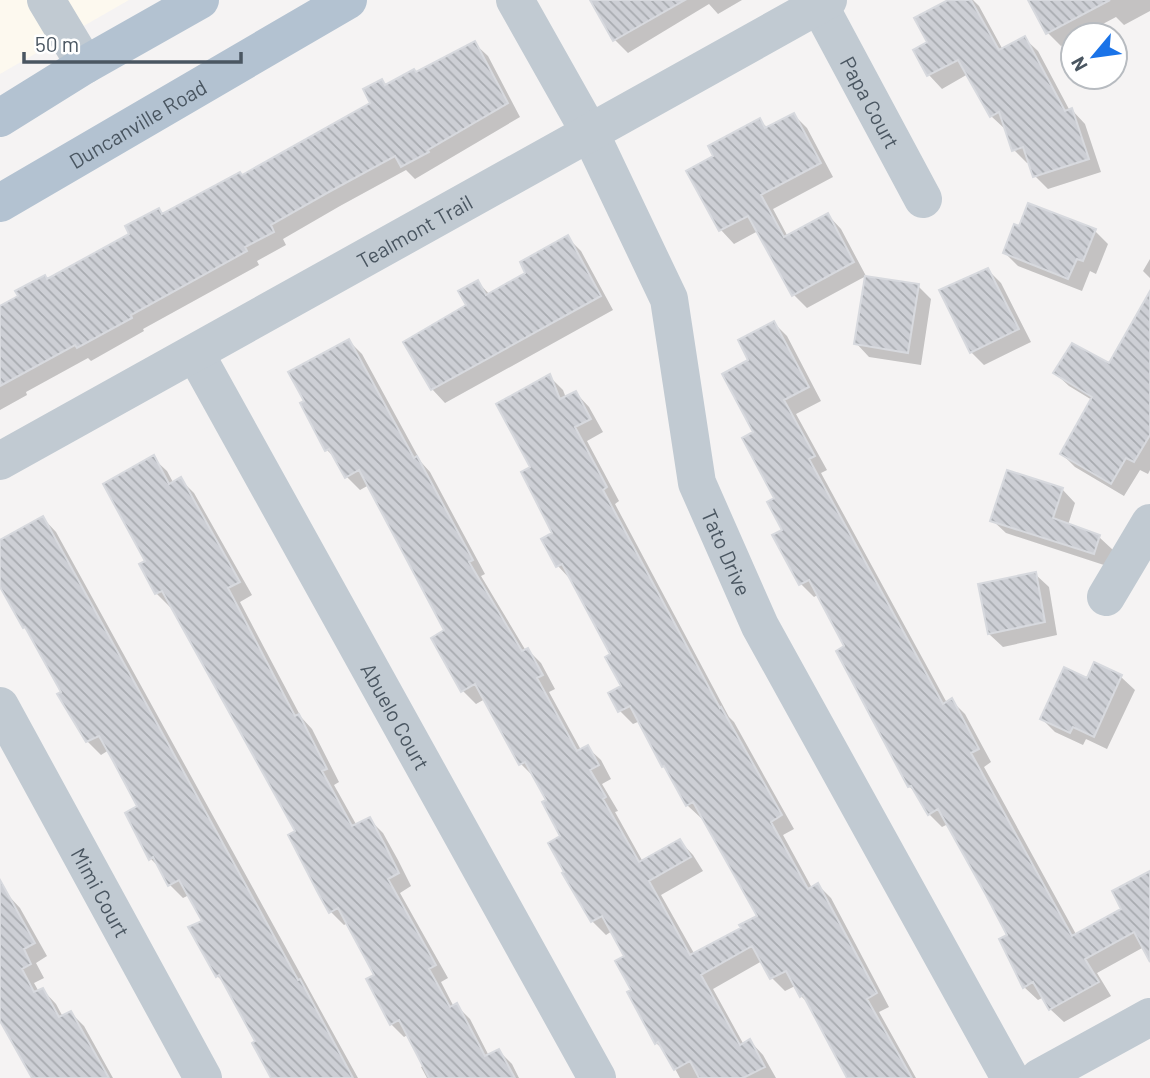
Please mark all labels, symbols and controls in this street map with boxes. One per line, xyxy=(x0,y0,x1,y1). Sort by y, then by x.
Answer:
scale bar xyxy=(24,21,242,65)
north arrow xyxy=(1059,21,1129,91)
text: 50 m xyxy=(35,31,79,56)
street label: Papa Court xyxy=(836,52,906,152)
text: N xyxy=(1066,53,1092,76)
street label: Duncanville Road xyxy=(64,73,211,173)
street label: Tealmont Trail xyxy=(352,188,476,273)
street label: Tato Drive xyxy=(697,505,757,599)
street label: Abuelo Court xyxy=(357,658,436,774)
street label: Mimi Court xyxy=(67,843,136,941)

